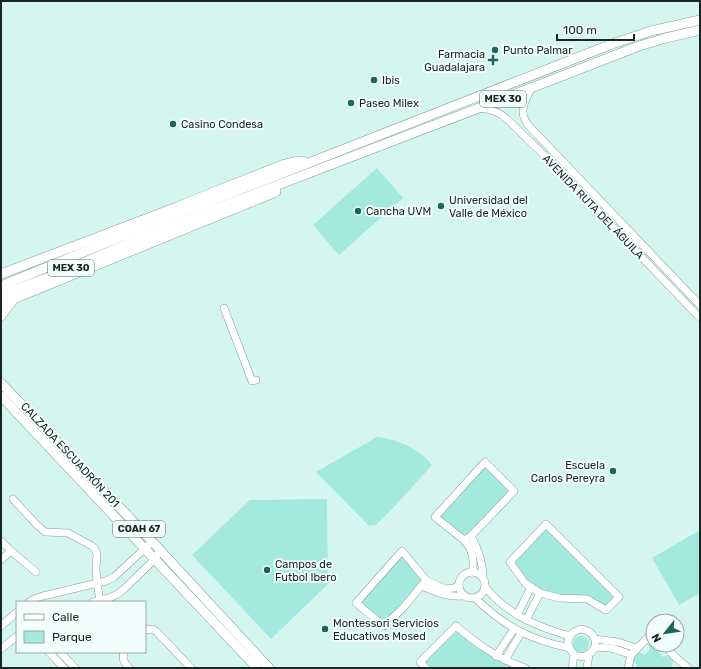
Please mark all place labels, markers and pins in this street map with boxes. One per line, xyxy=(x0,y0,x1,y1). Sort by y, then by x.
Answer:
place label: Punto Palmar xyxy=(503,44,573,57)
marker: Punto Palmar xyxy=(490,45,500,55)
place label: Farmacia Guadalajara xyxy=(424,48,485,74)
marker: Farmacia Guadalajara xyxy=(488,55,498,65)
place label: Ibis xyxy=(382,74,400,87)
marker: Ibis xyxy=(369,75,379,85)
place label: Paseo Milex xyxy=(359,97,419,110)
marker: Paseo Milex xyxy=(346,98,356,108)
place label: Casino Condesa xyxy=(181,118,263,131)
marker: Casino Condesa xyxy=(168,119,178,129)
place label: Universidad del Valle de México xyxy=(449,194,528,220)
marker: Universidad del Valle de México xyxy=(436,201,446,211)
place label: Cancha UVM xyxy=(366,205,431,218)
marker: Cancha UVM xyxy=(353,206,363,216)
place label: Escuela Carlos Pereyra xyxy=(531,459,605,485)
marker: Escuela Carlos Pereyra xyxy=(608,466,618,476)
place label: Campos de Futbol Ibero xyxy=(275,558,337,584)
marker: Campos de Futbol Ibero xyxy=(262,565,272,575)
place label: Montessori Servicios Educativos Mosed xyxy=(333,617,439,643)
marker: Montessori Servicios Educativos Mosed xyxy=(320,624,330,634)

